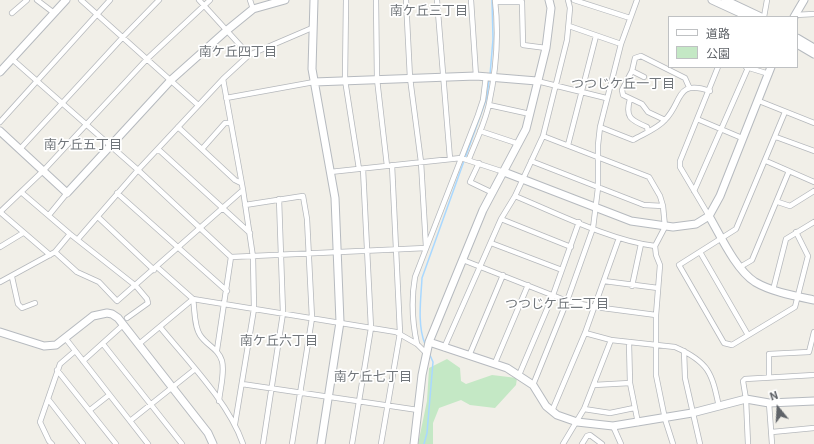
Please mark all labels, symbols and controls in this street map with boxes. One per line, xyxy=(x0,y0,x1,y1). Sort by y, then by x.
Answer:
district label: 南ケ丘三丁目 xyxy=(390,4,468,20)
legend xyxy=(668,16,798,68)
text: 道路 xyxy=(706,27,730,41)
district label: 南ケ丘四丁目 xyxy=(199,45,277,61)
text: 公園 xyxy=(706,47,730,61)
district label: つつじケ丘一丁目 xyxy=(571,77,675,93)
district label: 南ケ丘五丁目 xyxy=(44,138,122,154)
district label: つつじケ丘二丁目 xyxy=(505,297,609,313)
district label: 南ケ丘六丁目 xyxy=(240,334,318,350)
district label: 南ケ丘七丁目 xyxy=(334,370,412,386)
north arrow xyxy=(758,388,798,428)
text: N xyxy=(768,389,780,403)

